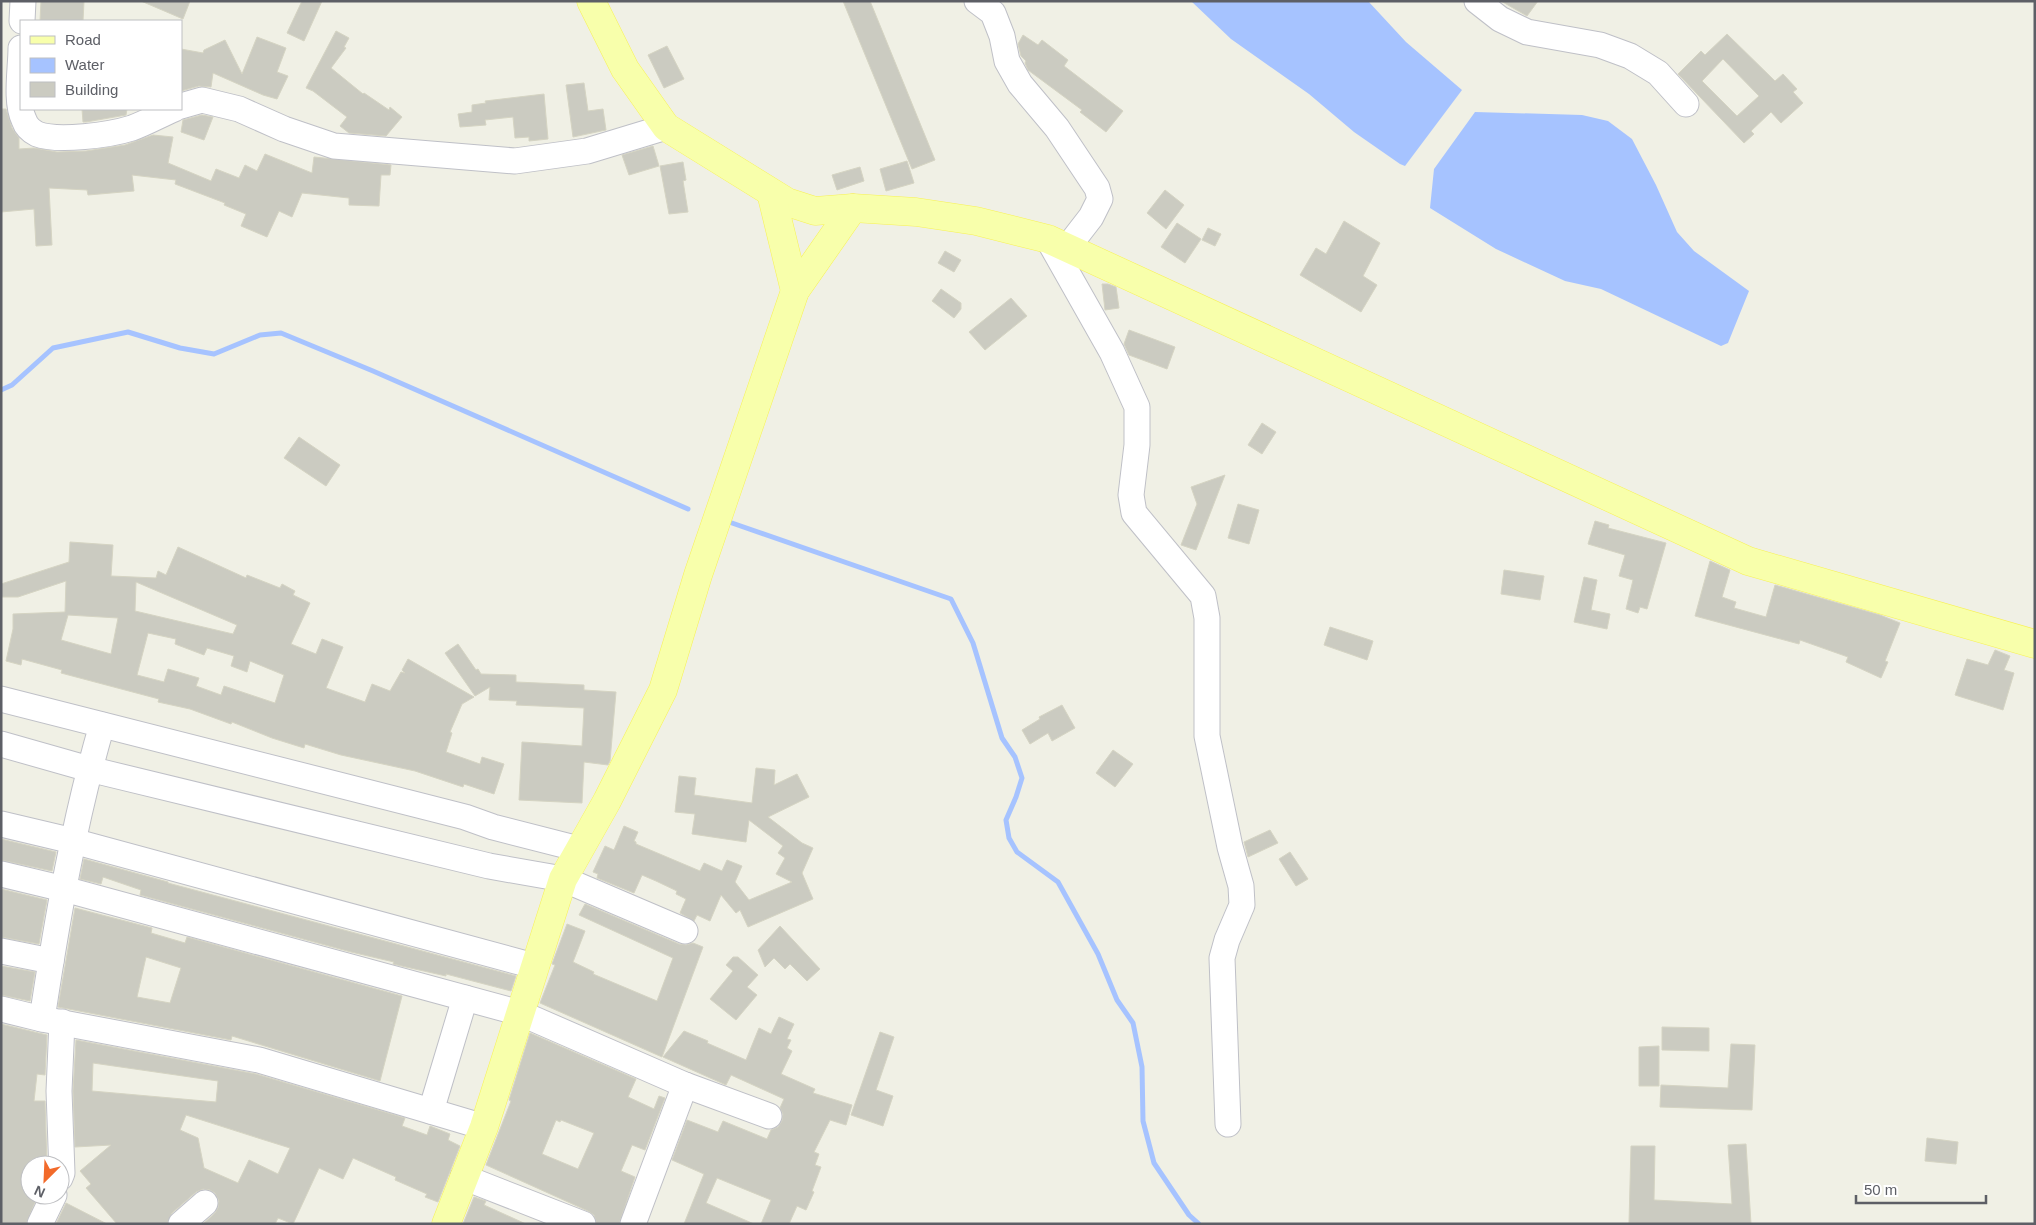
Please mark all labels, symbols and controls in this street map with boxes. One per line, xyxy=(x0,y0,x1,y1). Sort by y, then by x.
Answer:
legend xyxy=(20,20,182,110)
text: Road xyxy=(65,31,101,48)
text: Water xyxy=(65,56,104,73)
text: Building xyxy=(65,81,118,98)
north arrow xyxy=(20,1155,70,1205)
scale bar xyxy=(1856,1172,1986,1204)
text: 50 m xyxy=(1864,1181,1897,1198)
text: N xyxy=(32,1183,48,1201)

